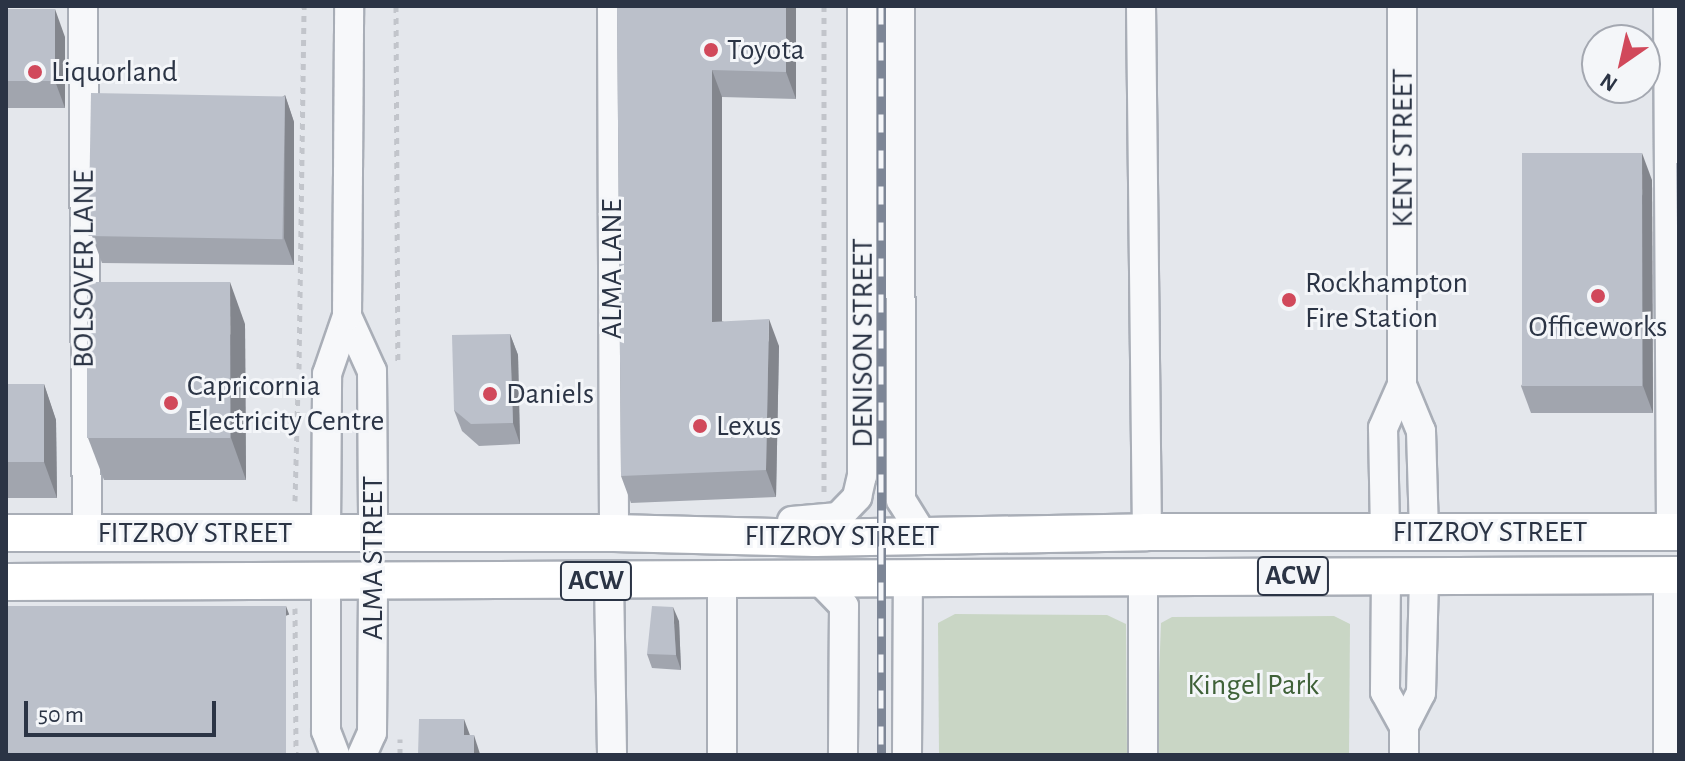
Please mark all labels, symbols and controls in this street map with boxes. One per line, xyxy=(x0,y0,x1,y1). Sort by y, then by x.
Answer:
north arrow xyxy=(1581,24,1661,104)
place label: Toyota xyxy=(727,32,805,68)
marker: Toyota xyxy=(702,41,720,59)
place label: Liquorland xyxy=(51,54,177,90)
marker: Liquorland xyxy=(26,63,44,81)
street label: KENT STREET xyxy=(1385,68,1421,228)
text: N xyxy=(1596,69,1621,96)
street label: BOLSOVER LANE xyxy=(66,170,102,368)
street label: ALMA LANE xyxy=(594,199,630,339)
street label: DENISON STREET xyxy=(845,238,881,448)
place label: Rockhampton Fire Station xyxy=(1305,265,1468,336)
marker: Officeworks xyxy=(1589,287,1607,305)
marker: Rockhampton Fire Station xyxy=(1280,291,1298,309)
place label: Officeworks xyxy=(1529,309,1667,345)
place label: Capricornia Electricity Centre xyxy=(187,368,384,438)
place label: Daniels xyxy=(506,376,594,412)
marker: Daniels xyxy=(481,385,499,403)
marker: Capricornia Electricity Centre xyxy=(162,394,180,412)
place label: Lexus xyxy=(716,408,781,444)
marker: Lexus xyxy=(691,417,709,435)
street label: ALMA STREET xyxy=(355,476,391,640)
street label: FITZROY STREET xyxy=(1393,514,1587,550)
street label: FITZROY STREET xyxy=(98,515,292,551)
street label: FITZROY STREET xyxy=(745,518,939,554)
road number: ACW xyxy=(1255,552,1331,600)
road number: ACW xyxy=(558,557,634,605)
park label: Kingel Park xyxy=(1187,667,1319,703)
scale bar xyxy=(28,685,220,735)
text: 50 m xyxy=(38,703,84,727)

